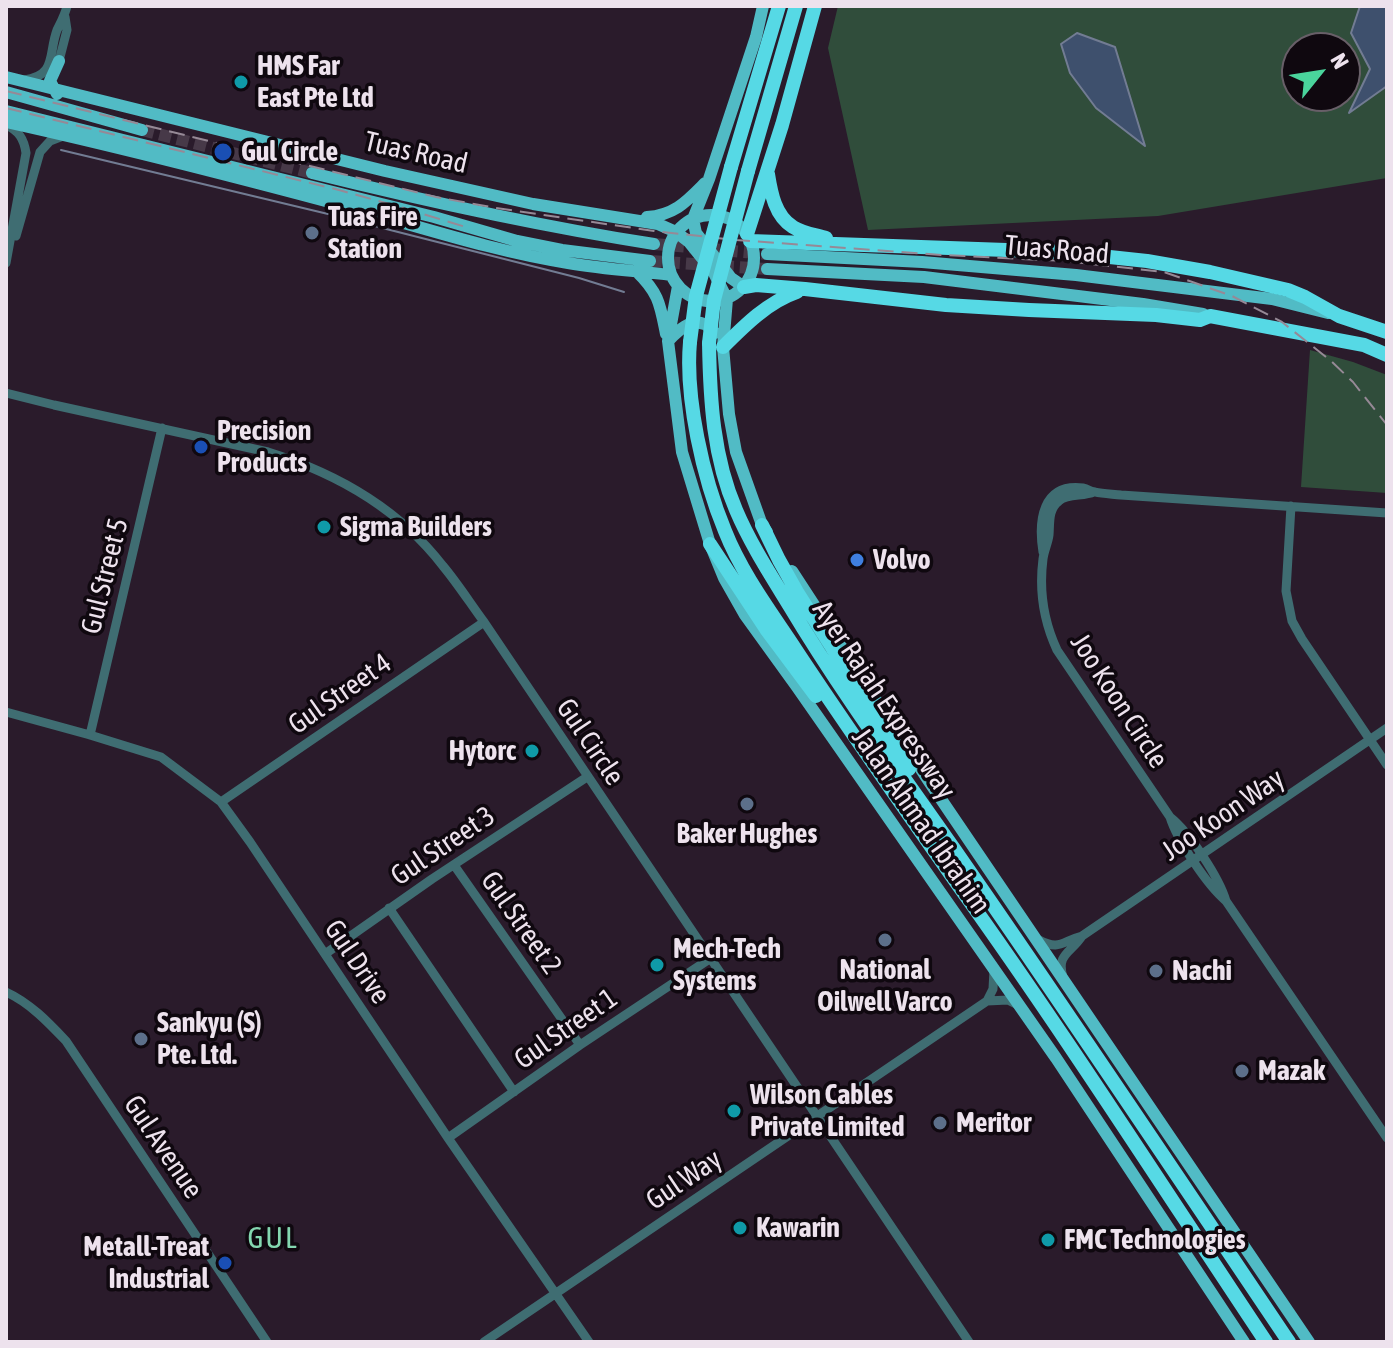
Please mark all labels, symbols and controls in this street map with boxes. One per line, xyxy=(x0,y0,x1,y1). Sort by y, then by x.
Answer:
north arrow xyxy=(1281,32,1361,112)
place label: HMS Far East Pte Ltd xyxy=(257,49,374,115)
text: N xyxy=(1326,49,1355,73)
marker: HMS Far East Pte Ltd xyxy=(232,73,250,91)
street label: Tuas Road xyxy=(361,125,471,181)
place label: Gul Circle xyxy=(241,135,338,169)
marker: Gul Circle xyxy=(212,141,234,163)
place label: Tuas Fire Station xyxy=(328,200,418,266)
marker: Tuas Fire Station xyxy=(303,224,321,242)
street label: Tuas Road xyxy=(1003,229,1111,271)
place label: Precision Products xyxy=(217,414,311,480)
marker: Precision Products xyxy=(192,438,210,456)
place label: Sigma Builders xyxy=(340,510,492,544)
street label: Gul Street 5 xyxy=(74,515,136,637)
marker: Sigma Builders xyxy=(315,518,333,536)
place label: Volvo xyxy=(873,543,931,577)
marker: Volvo xyxy=(848,551,866,569)
street label: Ayer Rajah Expressway xyxy=(805,594,963,806)
street label: Joo Koon Circle xyxy=(1063,627,1175,775)
street label: Gul Street 4 xyxy=(282,646,398,742)
street label: Gul Circle xyxy=(549,692,631,792)
street label: Jalan Ahmad Ibrahim xyxy=(845,722,997,920)
place label: Hytorc xyxy=(449,734,516,768)
marker: Hytorc xyxy=(523,742,541,760)
street label: Joo Koon Way xyxy=(1156,762,1290,868)
marker: Baker Hughes xyxy=(738,795,756,813)
street label: Gul Street 3 xyxy=(385,799,501,893)
place label: Baker Hughes xyxy=(677,817,817,851)
street label: Gul Street 2 xyxy=(473,865,569,981)
street label: Gul Drive xyxy=(317,914,397,1010)
marker: National Oilwell Varco xyxy=(876,931,894,949)
place label: Mech-Tech Systems xyxy=(673,932,781,998)
place label: National Oilwell Varco xyxy=(817,953,953,1019)
place label: Nachi xyxy=(1172,954,1232,988)
marker: Mech-Tech Systems xyxy=(648,956,666,974)
marker: Nachi xyxy=(1147,962,1165,980)
street label: Gul Street 1 xyxy=(508,981,624,1077)
place label: Sankyu (S) Pte. Ltd. xyxy=(157,1006,262,1072)
marker: Sankyu (S) Pte. Ltd. xyxy=(132,1030,150,1048)
place label: Mazak xyxy=(1258,1054,1325,1088)
marker: Mazak xyxy=(1233,1062,1251,1080)
place label: Wilson Cables Private Limited xyxy=(750,1078,905,1144)
street label: Gul Avenue xyxy=(116,1089,210,1205)
marker: Wilson Cables Private Limited xyxy=(725,1102,743,1120)
place label: Meritor xyxy=(956,1106,1031,1140)
marker: Meritor xyxy=(931,1114,949,1132)
street label: Gul Way xyxy=(640,1143,728,1217)
place label: Kawarin xyxy=(756,1211,840,1245)
marker: Kawarin xyxy=(731,1219,749,1237)
district label: GUL xyxy=(247,1221,299,1257)
place label: FMC Technologies xyxy=(1064,1223,1246,1257)
place label: Metall-Treat Industrial xyxy=(83,1230,209,1296)
marker: FMC Technologies xyxy=(1039,1231,1057,1249)
marker: Metall-Treat Industrial xyxy=(216,1254,234,1272)

